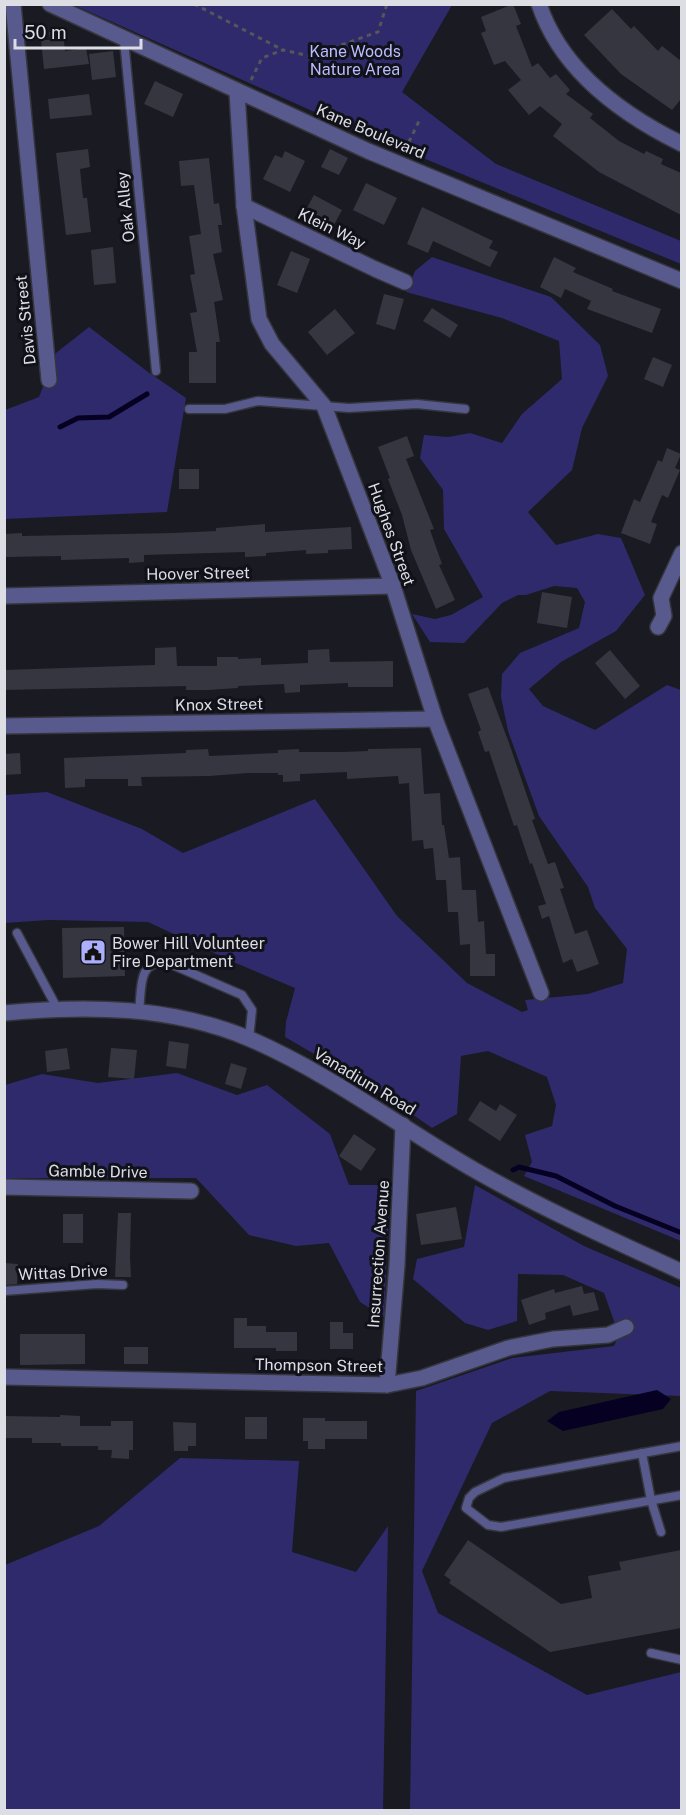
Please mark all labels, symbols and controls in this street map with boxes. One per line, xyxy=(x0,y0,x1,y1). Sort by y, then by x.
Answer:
scale bar xyxy=(15,12,141,50)
text: 50 m xyxy=(24,22,67,43)
park label: Kane Woods Nature Area xyxy=(309,42,401,79)
street label: Kane Boulevard xyxy=(313,100,428,163)
street label: Oak Alley xyxy=(112,170,139,243)
street label: Klein Way xyxy=(295,204,369,253)
street label: Davis Street xyxy=(11,274,40,366)
street label: Hughes Street xyxy=(364,480,419,588)
street label: Hoover Street xyxy=(146,563,250,584)
street label: Knox Street xyxy=(175,694,263,715)
place label: Bower Hill Volunteer Fire Department xyxy=(112,934,265,971)
public building icon: Bower Hill Volunteer Fire Department xyxy=(78,937,108,967)
street label: Vanadium Road xyxy=(310,1044,419,1119)
street label: Gamble Drive xyxy=(48,1161,148,1182)
street label: Insurrection Avenue xyxy=(364,1179,393,1329)
street label: Wittas Drive xyxy=(18,1261,108,1284)
street label: Thompson Street xyxy=(255,1355,383,1376)

